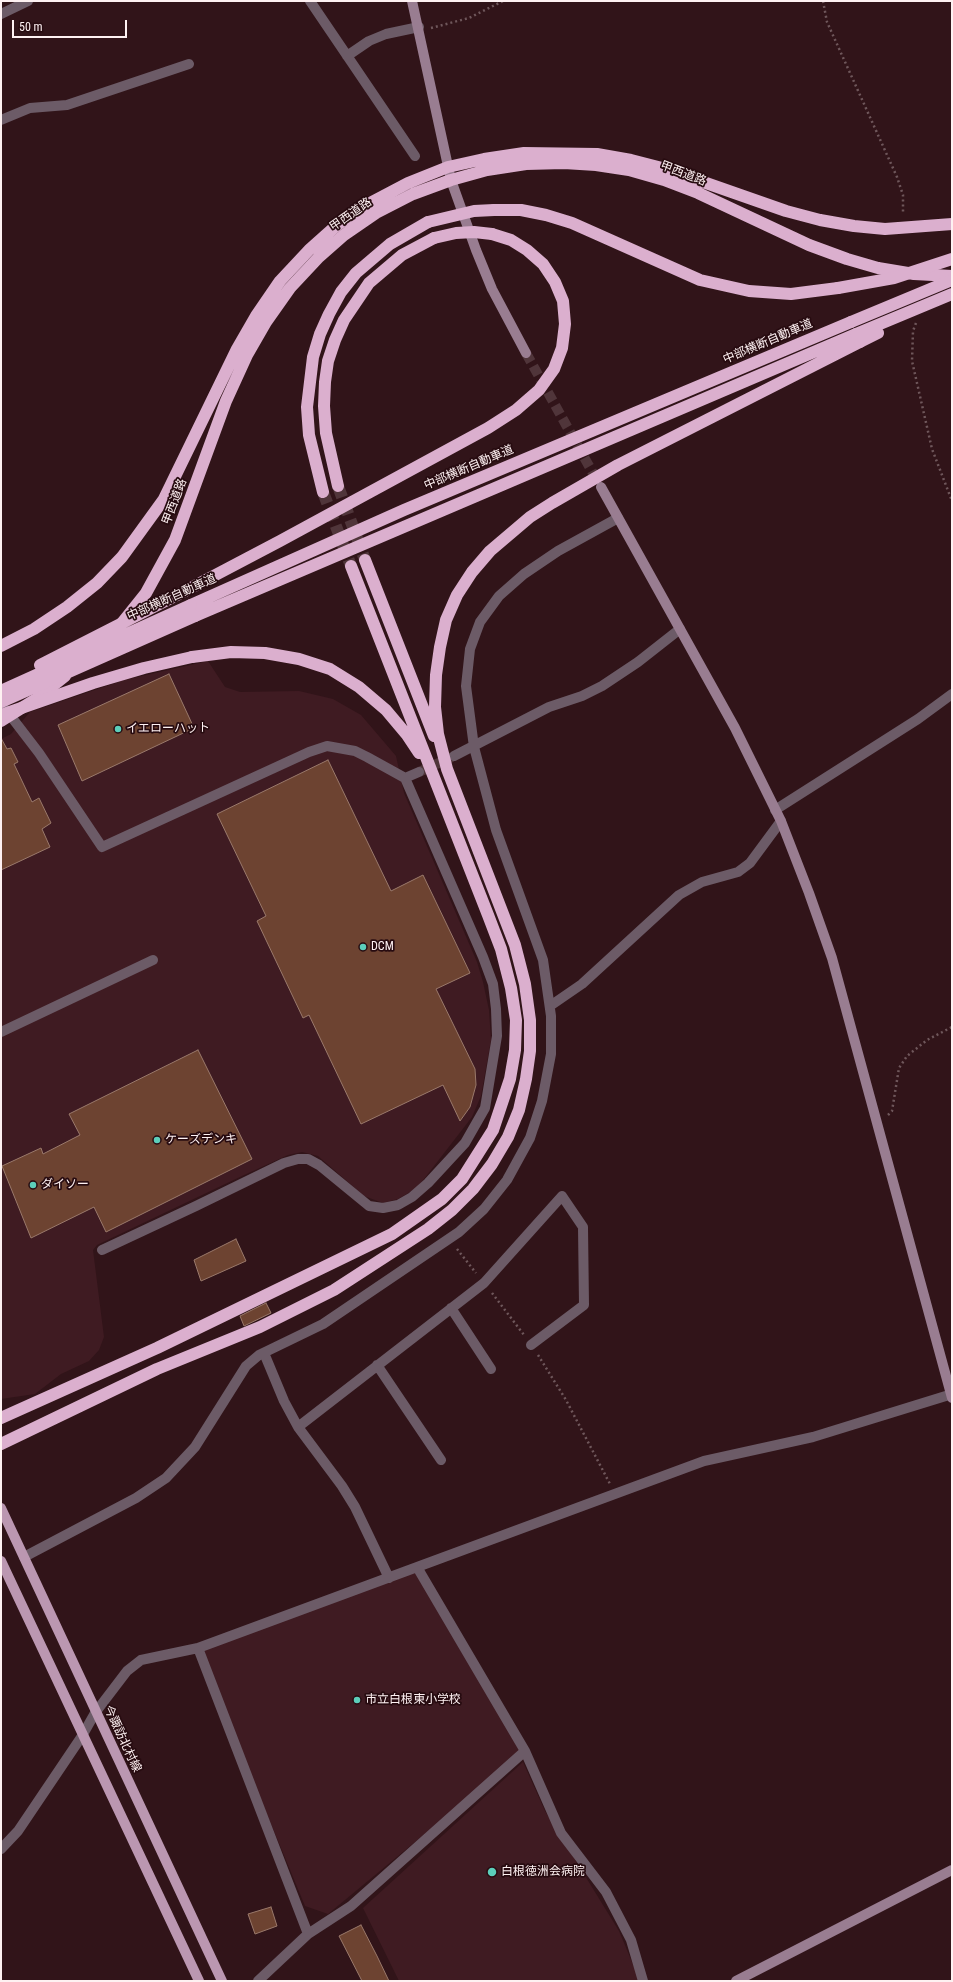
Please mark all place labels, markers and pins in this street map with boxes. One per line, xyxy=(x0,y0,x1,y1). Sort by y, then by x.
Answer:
place label: イエローハット xyxy=(126,722,210,736)
marker: イエローハット xyxy=(113,724,123,734)
place label: DCM xyxy=(371,940,394,954)
marker: DCM xyxy=(358,942,368,952)
place label: ケーズデンキ xyxy=(165,1133,237,1147)
marker: ケーズデンキ xyxy=(152,1135,162,1145)
place label: ダイソー xyxy=(41,1178,89,1192)
marker: ダイソー xyxy=(28,1180,38,1190)
place label: 市立白根東小学校 xyxy=(365,1693,461,1707)
marker: 市立白根東小学校 xyxy=(352,1695,362,1705)
place label: 白根徳洲会病院 xyxy=(501,1865,585,1879)
marker: 白根徳洲会病院 xyxy=(486,1866,498,1878)

